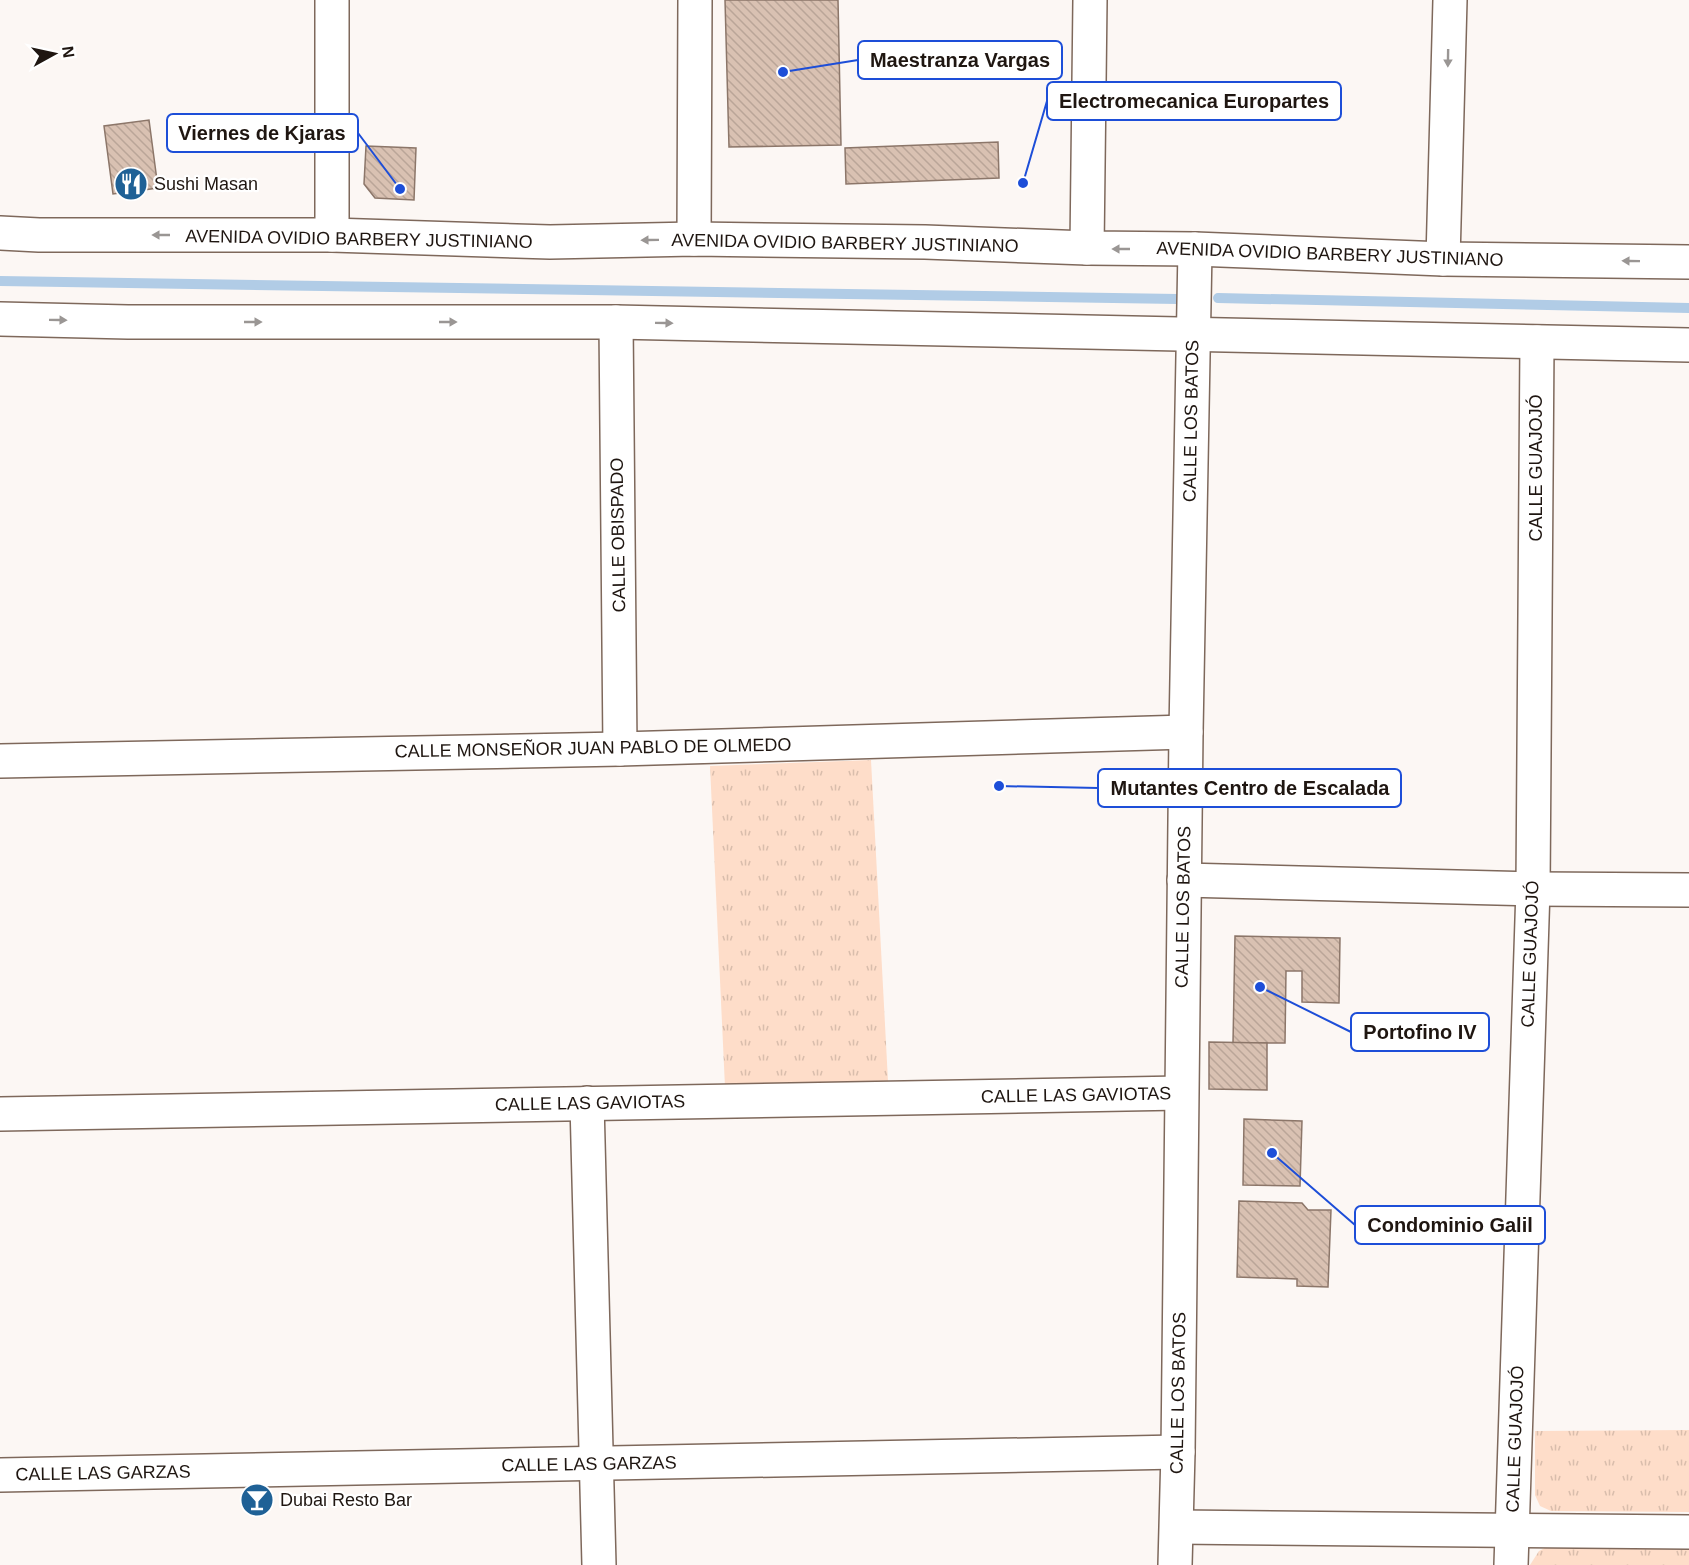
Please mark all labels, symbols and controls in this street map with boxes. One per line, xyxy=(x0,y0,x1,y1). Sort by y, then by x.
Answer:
north arrow xyxy=(24,24,84,84)
callout: Maestranza Vargas xyxy=(858,41,1062,79)
text: N xyxy=(59,45,78,59)
text: Maestranza Vargas xyxy=(870,49,1050,71)
one-way arrow xyxy=(1444,49,1453,68)
callout: Electromecanica Europartes xyxy=(1047,82,1341,120)
text: Electromecanica Europartes xyxy=(1059,90,1329,112)
callout: Viernes de Kjaras xyxy=(167,114,358,152)
text: Viernes de Kjaras xyxy=(178,122,346,144)
restaurant icon: Sushi Masan xyxy=(113,166,149,202)
place label: Sushi Masan xyxy=(154,174,258,194)
street label: AVENIDA OVIDIO BARBERY JUSTINIANO xyxy=(185,226,533,252)
one-way arrow xyxy=(152,230,171,240)
street label: AVENIDA OVIDIO BARBERY JUSTINIANO xyxy=(671,230,1019,256)
one-way arrow xyxy=(641,235,660,245)
street label: AVENIDA OVIDIO BARBERY JUSTINIANO xyxy=(1156,238,1504,270)
one-way arrow xyxy=(1111,244,1130,254)
one-way arrow xyxy=(1621,256,1640,266)
one-way arrow xyxy=(49,316,68,325)
one-way arrow xyxy=(244,317,263,327)
one-way arrow xyxy=(439,317,458,327)
one-way arrow xyxy=(655,318,674,327)
street label: CALLE LOS BATOS xyxy=(1180,340,1202,502)
street label: CALLE GUAJOJÓ xyxy=(1525,394,1546,542)
street label: CALLE OBISPADO xyxy=(607,457,629,613)
street label: CALLE MONSEÑOR JUAN PABLO DE OLMEDO xyxy=(394,734,792,761)
callout: Mutantes Centro de Escalada xyxy=(1098,769,1401,807)
text: Mutantes Centro de Escalada xyxy=(1111,777,1390,799)
street label: CALLE LOS BATOS xyxy=(1172,826,1194,988)
street label: CALLE GUAJOJÓ xyxy=(1516,880,1543,1028)
callout: Portofino IV xyxy=(1351,1013,1489,1051)
text: Portofino IV xyxy=(1363,1021,1477,1043)
street label: CALLE LAS GAVIOTAS xyxy=(981,1083,1171,1107)
street label: CALLE LAS GAVIOTAS xyxy=(495,1091,685,1115)
callout: Condominio Galil xyxy=(1355,1206,1545,1244)
text: Condominio Galil xyxy=(1367,1214,1533,1236)
street label: CALLE LOS BATOS xyxy=(1167,1312,1189,1474)
street label: CALLE GUAJOJÓ xyxy=(1501,1365,1528,1513)
street label: CALLE LAS GARZAS xyxy=(501,1452,677,1476)
street label: CALLE LAS GARZAS xyxy=(15,1461,191,1485)
bar icon: Dubai Resto Bar xyxy=(239,1482,275,1518)
place label: Dubai Resto Bar xyxy=(280,1490,412,1510)

